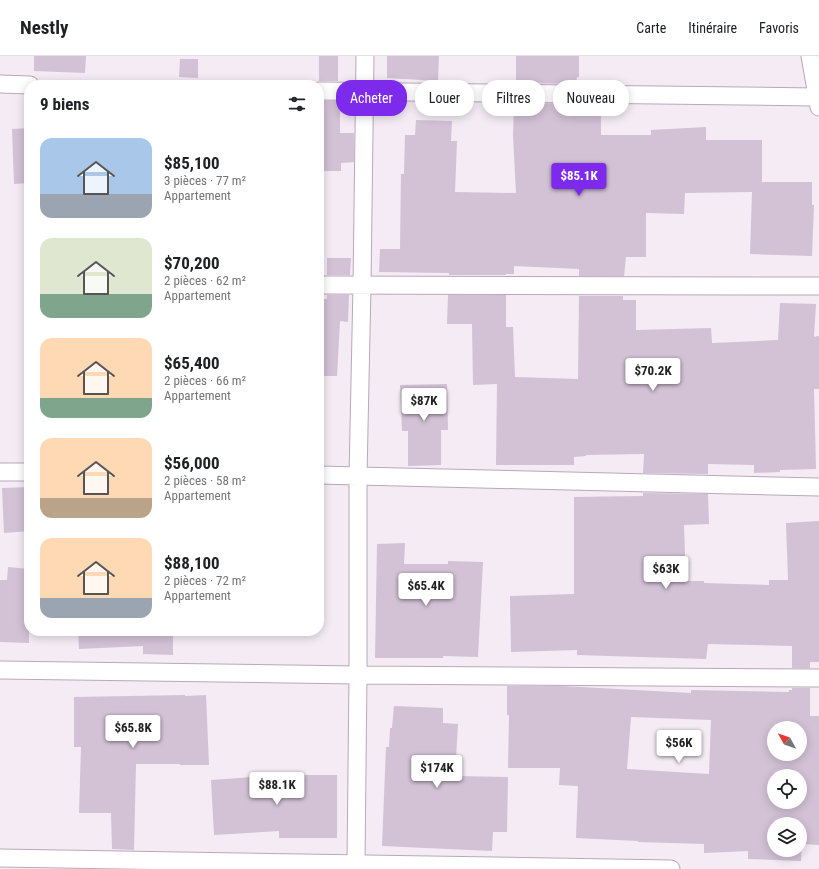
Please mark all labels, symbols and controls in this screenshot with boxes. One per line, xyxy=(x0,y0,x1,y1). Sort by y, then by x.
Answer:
text: Nestly xyxy=(20,16,68,39)
text: Carte xyxy=(636,20,666,36)
text: Itinéraire xyxy=(688,20,737,36)
text: Favoris xyxy=(759,20,799,36)
chip: Acheter xyxy=(336,80,407,116)
chip: Louer xyxy=(415,80,474,116)
chip: Filtres xyxy=(482,80,545,116)
chip: Nouveau xyxy=(553,80,629,116)
icon: filters xyxy=(286,93,308,115)
text: 9 biens xyxy=(40,94,89,114)
text: $85,100 xyxy=(164,153,220,173)
icon: home xyxy=(72,154,120,202)
pin: $85.1K xyxy=(546,163,612,197)
text: $85.1K xyxy=(560,168,598,183)
text: 3 pièces · 77 m² xyxy=(164,173,246,188)
text: Appartement xyxy=(164,188,231,203)
text: $70,200 xyxy=(164,253,220,273)
icon: home xyxy=(72,254,120,302)
text: 2 pièces · 62 m² xyxy=(164,273,246,288)
text: Appartement xyxy=(164,288,231,303)
text: $65,400 xyxy=(164,353,220,373)
icon: home xyxy=(72,354,120,402)
pin: $70.2K xyxy=(620,358,686,392)
text: $70.2K xyxy=(634,363,672,378)
text: 2 pièces · 66 m² xyxy=(164,373,246,388)
text: Appartement xyxy=(164,388,231,403)
pin: $87K xyxy=(400,388,448,422)
text: $87K xyxy=(411,393,437,408)
text: $56,000 xyxy=(164,453,220,473)
icon: home xyxy=(72,454,120,502)
text: 2 pièces · 58 m² xyxy=(164,473,246,488)
text: Appartement xyxy=(164,488,231,503)
text: $88,100 xyxy=(164,553,220,573)
icon: home xyxy=(72,554,120,602)
pin: $63K xyxy=(642,556,690,590)
text: $63K xyxy=(653,561,679,576)
text: 2 pièces · 72 m² xyxy=(164,573,246,588)
pin: $65.4K xyxy=(393,573,459,607)
text: $65.4K xyxy=(407,578,445,593)
text: Appartement xyxy=(164,588,231,603)
pin: $65.8K xyxy=(100,715,166,749)
text: $65.8K xyxy=(114,720,152,735)
north arrow xyxy=(767,721,807,761)
map controls xyxy=(767,721,807,857)
pin: $56K xyxy=(655,730,703,764)
text: $56K xyxy=(666,735,692,750)
pin: $174K xyxy=(409,755,465,789)
text: $174K xyxy=(420,760,454,775)
button: locate xyxy=(767,769,807,809)
pin: $88.1K xyxy=(244,772,310,806)
text: $88.1K xyxy=(258,777,296,792)
button: layers xyxy=(767,817,807,857)

